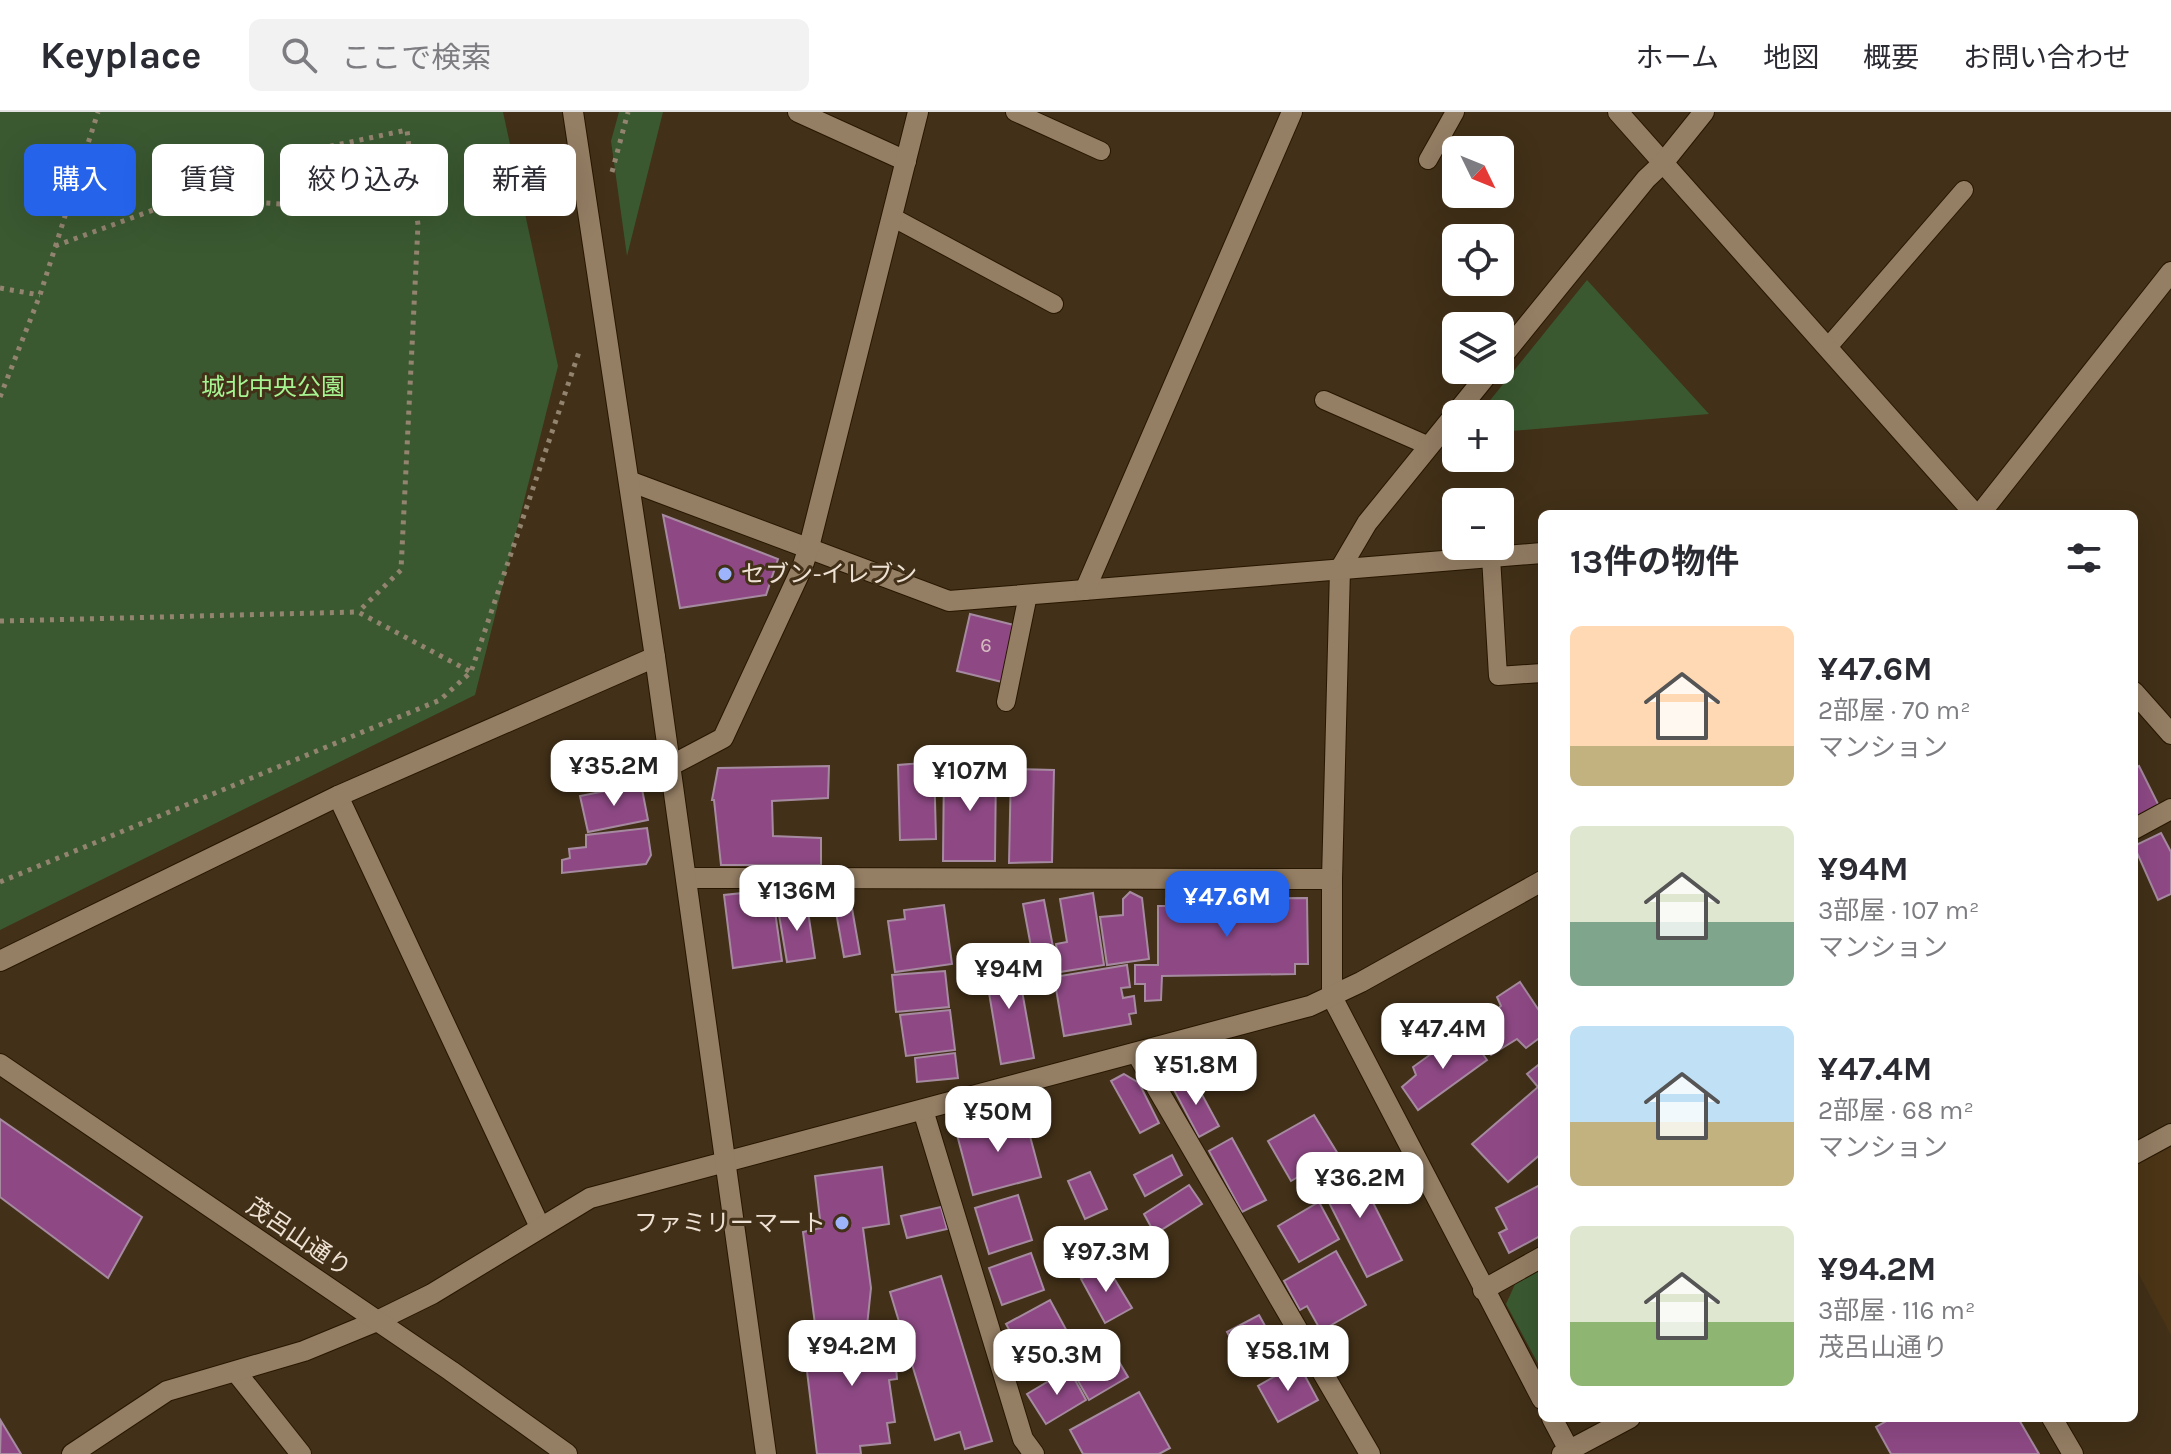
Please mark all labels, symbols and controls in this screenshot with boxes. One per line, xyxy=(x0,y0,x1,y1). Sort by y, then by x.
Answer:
search box xyxy=(249,19,809,91)
text: Keyplace xyxy=(40,33,201,78)
icon: search xyxy=(277,33,321,77)
text: ここで検索 xyxy=(341,40,491,76)
text: ホーム xyxy=(1636,41,1719,74)
text: 地図 xyxy=(1763,41,1819,74)
text: 概要 xyxy=(1863,41,1919,74)
text: お問い合わせ xyxy=(1963,41,2131,74)
north arrow xyxy=(1442,136,1514,208)
map controls xyxy=(1442,136,1514,560)
chip: 購入 xyxy=(24,144,136,216)
chip: 賃貸 xyxy=(152,144,264,216)
chip: 絞り込み xyxy=(280,144,448,216)
chip: 新着 xyxy=(464,144,576,216)
button: locate xyxy=(1442,224,1514,296)
button: layers xyxy=(1442,312,1514,384)
park label: 城北中央公園 xyxy=(201,373,345,401)
button: + xyxy=(1442,400,1514,472)
button: − xyxy=(1442,488,1514,560)
icon: filters xyxy=(2062,536,2106,580)
text: 13件の物件 xyxy=(1570,542,1739,582)
place label: セブン-イレブン xyxy=(741,560,917,588)
marker: セブン-イレブン xyxy=(716,565,734,583)
house number: 6 xyxy=(980,634,992,657)
text: ¥47.6M xyxy=(1818,649,1933,689)
icon: home xyxy=(1634,658,1730,754)
text: 2部屋 · 70 m² xyxy=(1818,695,1971,726)
text: マンション xyxy=(1818,732,1948,763)
pin: ¥35.2M xyxy=(549,740,679,808)
pin: ¥107M xyxy=(914,745,1026,813)
text: ¥35.2M xyxy=(569,750,659,781)
text: ¥107M xyxy=(932,755,1008,786)
text: ¥94M xyxy=(1818,849,1909,889)
icon: home xyxy=(1634,858,1730,954)
pin: ¥136M xyxy=(741,865,853,933)
pin: ¥47.6M xyxy=(1162,871,1292,939)
text: ¥136M xyxy=(757,875,837,906)
text: ¥47.6M xyxy=(1183,881,1271,912)
text: 3部屋 · 107 m² xyxy=(1818,895,1980,926)
text: マンション xyxy=(1818,932,1948,963)
pin: ¥94M xyxy=(962,943,1056,1011)
text: ¥94M xyxy=(974,953,1044,984)
pin: ¥47.4M xyxy=(1378,1003,1508,1071)
text: ¥47.4M xyxy=(1399,1013,1487,1044)
pin: ¥51.8M xyxy=(1131,1039,1261,1107)
text: ¥51.8M xyxy=(1154,1049,1238,1080)
text: ¥47.4M xyxy=(1818,1049,1932,1089)
icon: home xyxy=(1634,1058,1730,1154)
pin: ¥50M xyxy=(951,1086,1045,1154)
text: 2部屋 · 68 m² xyxy=(1818,1095,1974,1126)
text: ¥50M xyxy=(963,1096,1033,1127)
text: マンション xyxy=(1818,1132,1948,1163)
pin: ¥36.2M xyxy=(1295,1152,1425,1220)
text: ¥36.2M xyxy=(1314,1162,1406,1193)
street label: 茂呂山通り xyxy=(241,1192,357,1282)
place label: ファミリーマート xyxy=(634,1209,826,1237)
marker: ファミリーマート xyxy=(833,1214,851,1232)
pin: ¥97.3M xyxy=(1041,1226,1171,1294)
text: ¥97.3M xyxy=(1062,1236,1150,1267)
text: ¥94.2M xyxy=(1818,1249,1937,1289)
icon: home xyxy=(1634,1258,1730,1354)
text: 3部屋 · 116 m² xyxy=(1818,1295,1975,1326)
pin: ¥94.2M xyxy=(787,1320,917,1388)
pin: ¥58.1M xyxy=(1223,1325,1353,1393)
pin: ¥50.3M xyxy=(992,1329,1122,1397)
text: ¥94.2M xyxy=(807,1330,897,1361)
text: 茂呂山通り xyxy=(1818,1332,1948,1363)
text: ¥58.1M xyxy=(1246,1335,1330,1366)
text: ¥50.3M xyxy=(1011,1339,1103,1370)

